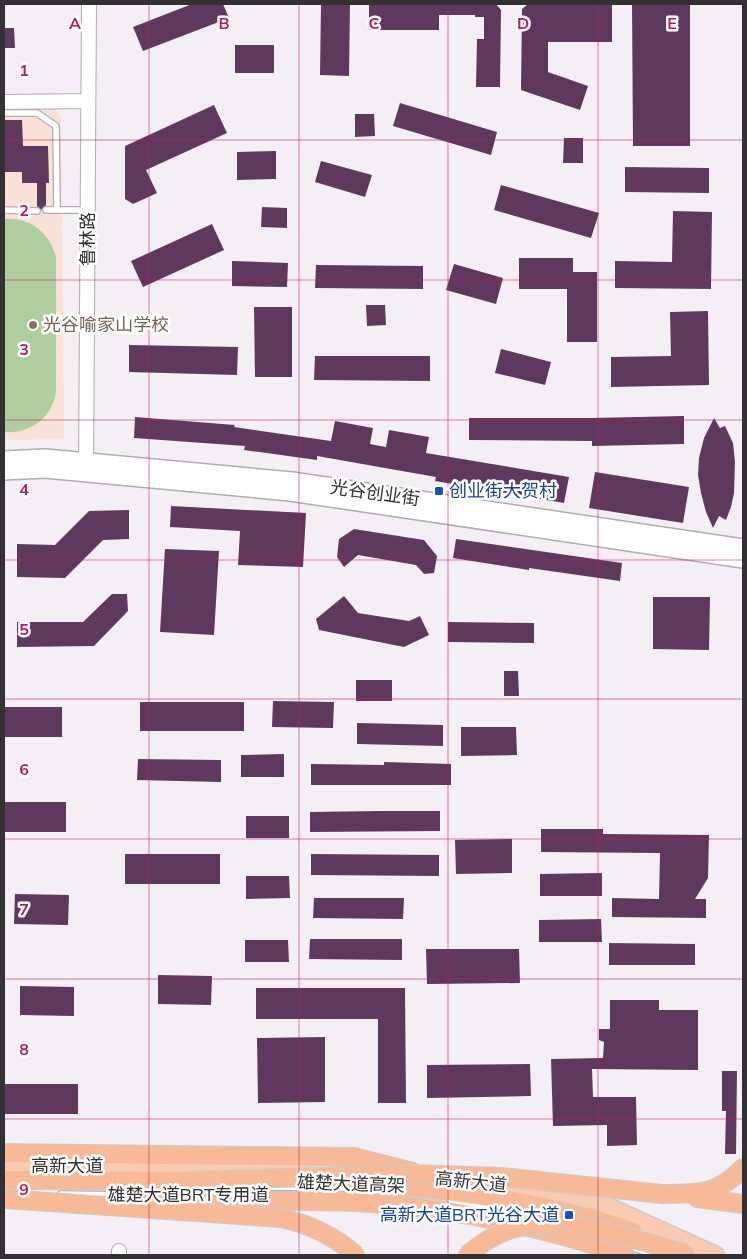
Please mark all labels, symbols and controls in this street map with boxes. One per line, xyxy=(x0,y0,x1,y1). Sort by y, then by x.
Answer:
text: A xyxy=(69,13,81,33)
text: B xyxy=(218,13,230,33)
text: C xyxy=(369,13,380,33)
text: D xyxy=(517,13,529,33)
text: E xyxy=(667,13,677,33)
text: 1 xyxy=(19,60,29,80)
text: 2 xyxy=(19,200,29,220)
street label: 鲁林路 xyxy=(76,212,99,266)
place label: 光谷喻家山学校 xyxy=(43,313,169,336)
marker: 光谷喻家山学校 xyxy=(27,319,39,331)
text: 3 xyxy=(19,339,29,359)
street label: 光谷创业街 xyxy=(329,475,421,510)
text: 4 xyxy=(19,479,29,499)
place label: 创业街大贺村 xyxy=(449,479,557,502)
marker: 创业街大贺村 xyxy=(433,485,445,497)
text: 5 xyxy=(19,619,29,639)
text: 6 xyxy=(19,759,29,779)
text: 7 xyxy=(19,899,29,919)
text: 8 xyxy=(19,1039,29,1059)
street label: 高新大道 xyxy=(31,1154,103,1177)
street label: 高新大道 xyxy=(434,1166,508,1197)
street label: 雄楚大道高架 xyxy=(297,1170,405,1197)
text: 9 xyxy=(19,1179,29,1199)
street label: 雄楚大道BRT专用道 xyxy=(107,1183,269,1206)
place label: 高新大道BRT光谷大道 xyxy=(380,1203,559,1226)
marker: 高新大道BRT光谷大道 xyxy=(563,1209,575,1221)

